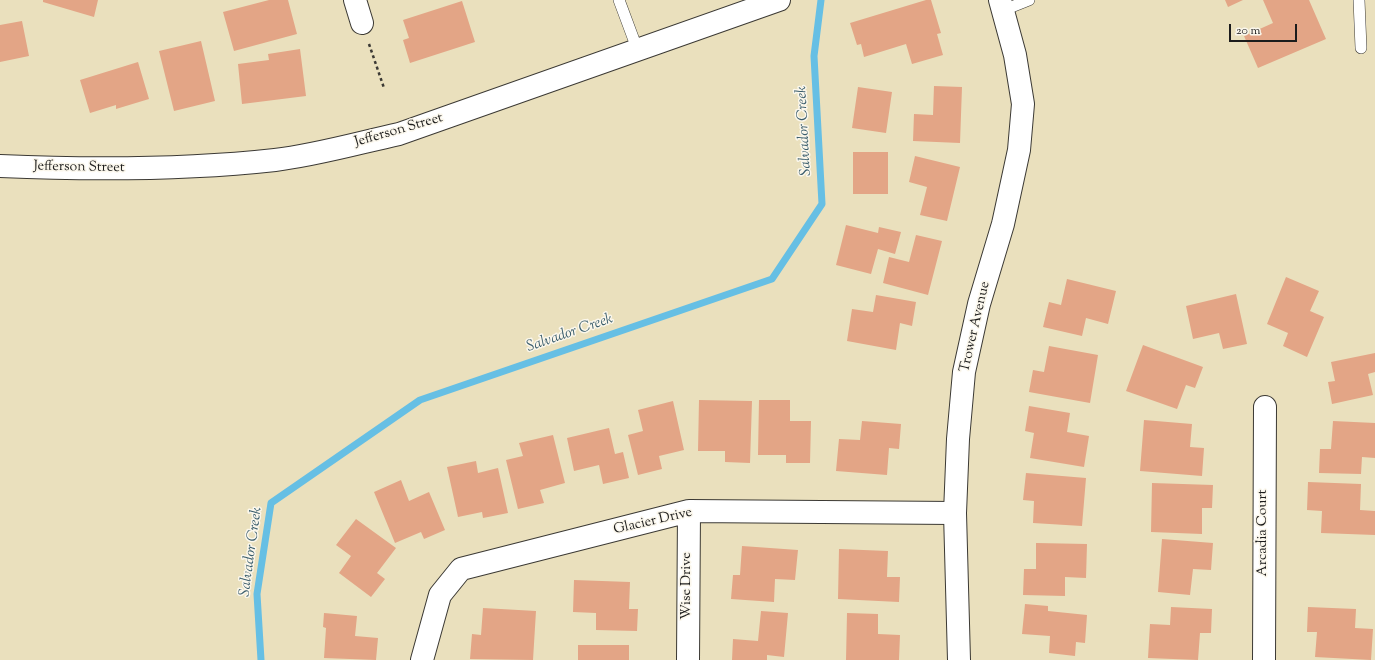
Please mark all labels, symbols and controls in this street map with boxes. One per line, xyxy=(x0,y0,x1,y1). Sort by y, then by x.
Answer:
scale bar xyxy=(1231,16,1299,42)
text: 20 m xyxy=(1236,22,1260,40)
water label: Salvador Creek xyxy=(794,86,816,176)
street label: Jefferson Street xyxy=(353,110,445,152)
street label: Jefferson Street xyxy=(33,159,125,177)
street label: Trower Avenue xyxy=(957,280,995,374)
water label: Salvador Creek xyxy=(525,311,615,357)
street label: Arcadia Court xyxy=(1256,490,1272,576)
street label: Glacier Drive xyxy=(612,505,694,539)
water label: Salvador Creek xyxy=(237,506,267,598)
street label: Wise Drive xyxy=(680,552,696,620)

